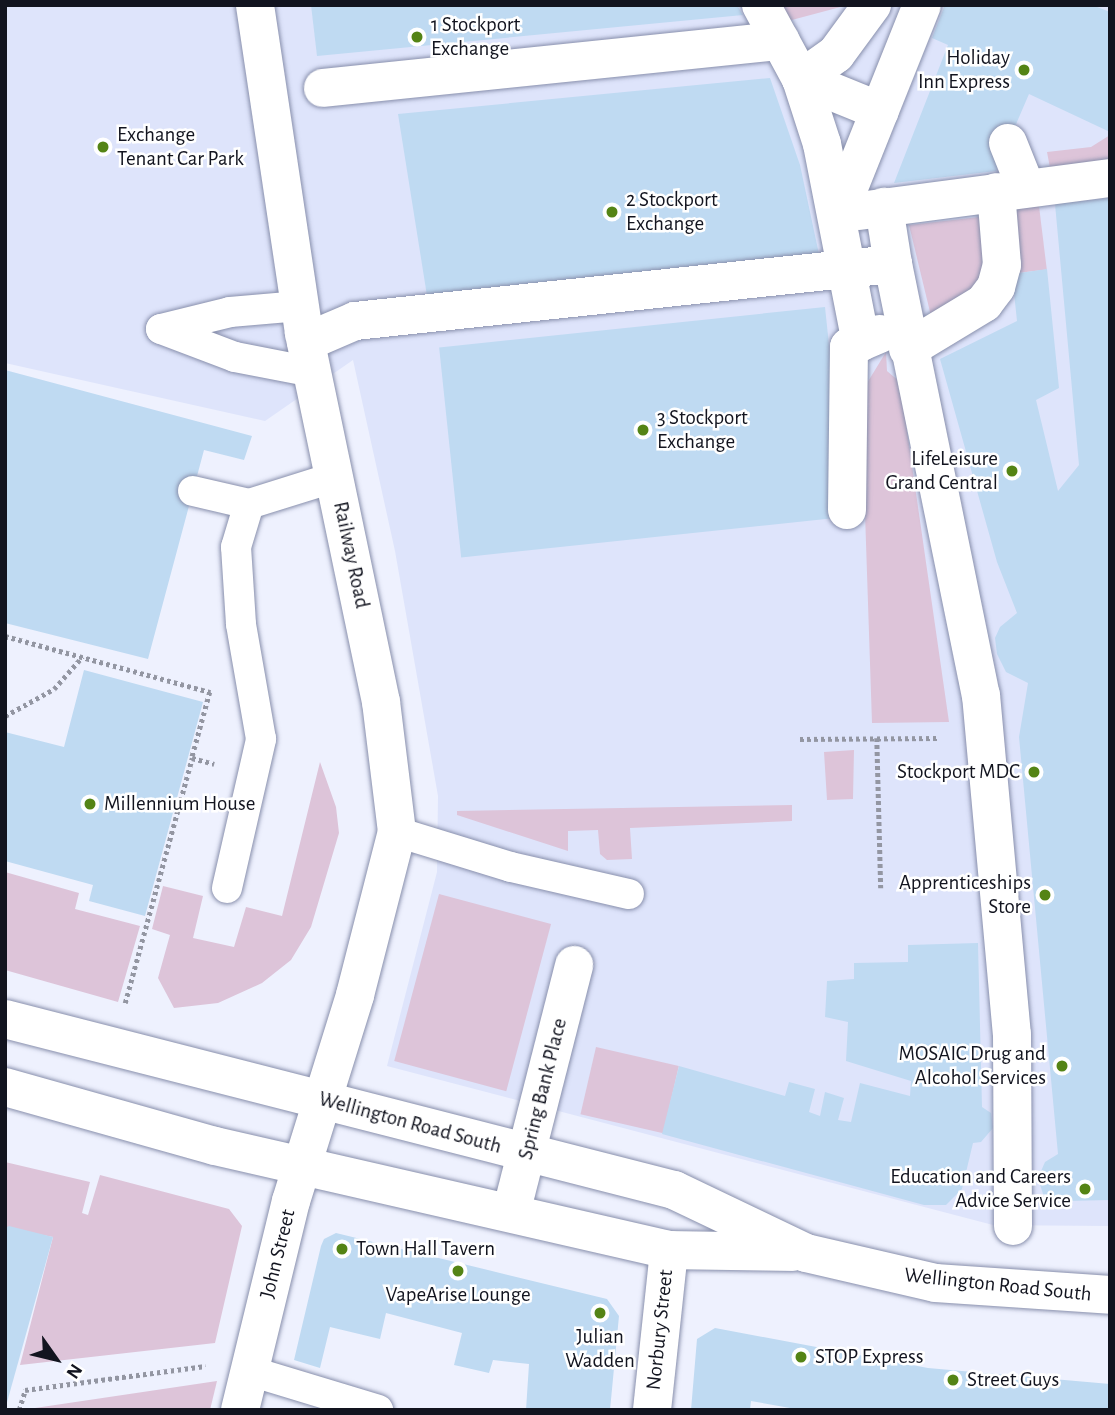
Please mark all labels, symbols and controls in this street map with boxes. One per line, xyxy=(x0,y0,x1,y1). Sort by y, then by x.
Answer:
place label: 1 Stockport Exchange xyxy=(431,12,520,62)
marker: 1 Stockport Exchange xyxy=(409,29,425,45)
place label: Holiday Inn Express xyxy=(918,45,1010,95)
marker: Holiday Inn Express xyxy=(1016,62,1032,78)
place label: Exchange Tenant Car Park xyxy=(117,122,244,172)
marker: Exchange Tenant Car Park xyxy=(95,139,111,155)
place label: 2 Stockport Exchange xyxy=(626,187,718,237)
marker: 2 Stockport Exchange xyxy=(604,204,620,220)
place label: 3 Stockport Exchange xyxy=(657,405,748,455)
marker: 3 Stockport Exchange xyxy=(635,422,651,438)
place label: LifeLeisure Grand Central xyxy=(885,446,998,496)
marker: LifeLeisure Grand Central xyxy=(1004,463,1020,479)
street label: Railway Road xyxy=(327,499,375,611)
place label: Stockport MDC xyxy=(897,759,1020,785)
marker: Stockport MDC xyxy=(1026,764,1042,780)
place label: Millennium House xyxy=(104,791,255,817)
marker: Millennium House xyxy=(82,796,98,812)
place label: Apprenticeships Store xyxy=(899,870,1031,920)
marker: Apprenticeships Store xyxy=(1037,887,1053,903)
street label: Spring Bank Place xyxy=(513,1016,573,1162)
place label: MOSAIC Drug and Alcohol Services xyxy=(898,1041,1046,1091)
marker: MOSAIC Drug and Alcohol Services xyxy=(1052,1056,1072,1076)
street label: Wellington Road South xyxy=(316,1086,504,1160)
place label: Education and Careers Advice Service xyxy=(890,1164,1071,1214)
marker: Education and Careers Advice Service xyxy=(1077,1181,1093,1197)
street label: John Street xyxy=(255,1207,301,1301)
place label: Town Hall Tavern xyxy=(356,1236,495,1262)
marker: Town Hall Tavern xyxy=(334,1241,350,1257)
marker: VapeArise Lounge xyxy=(450,1263,466,1279)
street label: Wellington Road South xyxy=(903,1263,1093,1307)
street label: Norbury Street xyxy=(641,1269,679,1391)
place label: VapeArise Lounge xyxy=(385,1282,531,1308)
marker: Julian Wadden xyxy=(592,1305,608,1321)
north arrow xyxy=(21,1324,91,1394)
place label: Julian Wadden xyxy=(565,1324,635,1374)
place label: STOP Express xyxy=(815,1344,923,1370)
marker: STOP Express xyxy=(793,1349,809,1365)
text: N xyxy=(62,1360,85,1382)
place label: Street Guys xyxy=(967,1367,1059,1393)
marker: Street Guys xyxy=(945,1372,961,1388)

